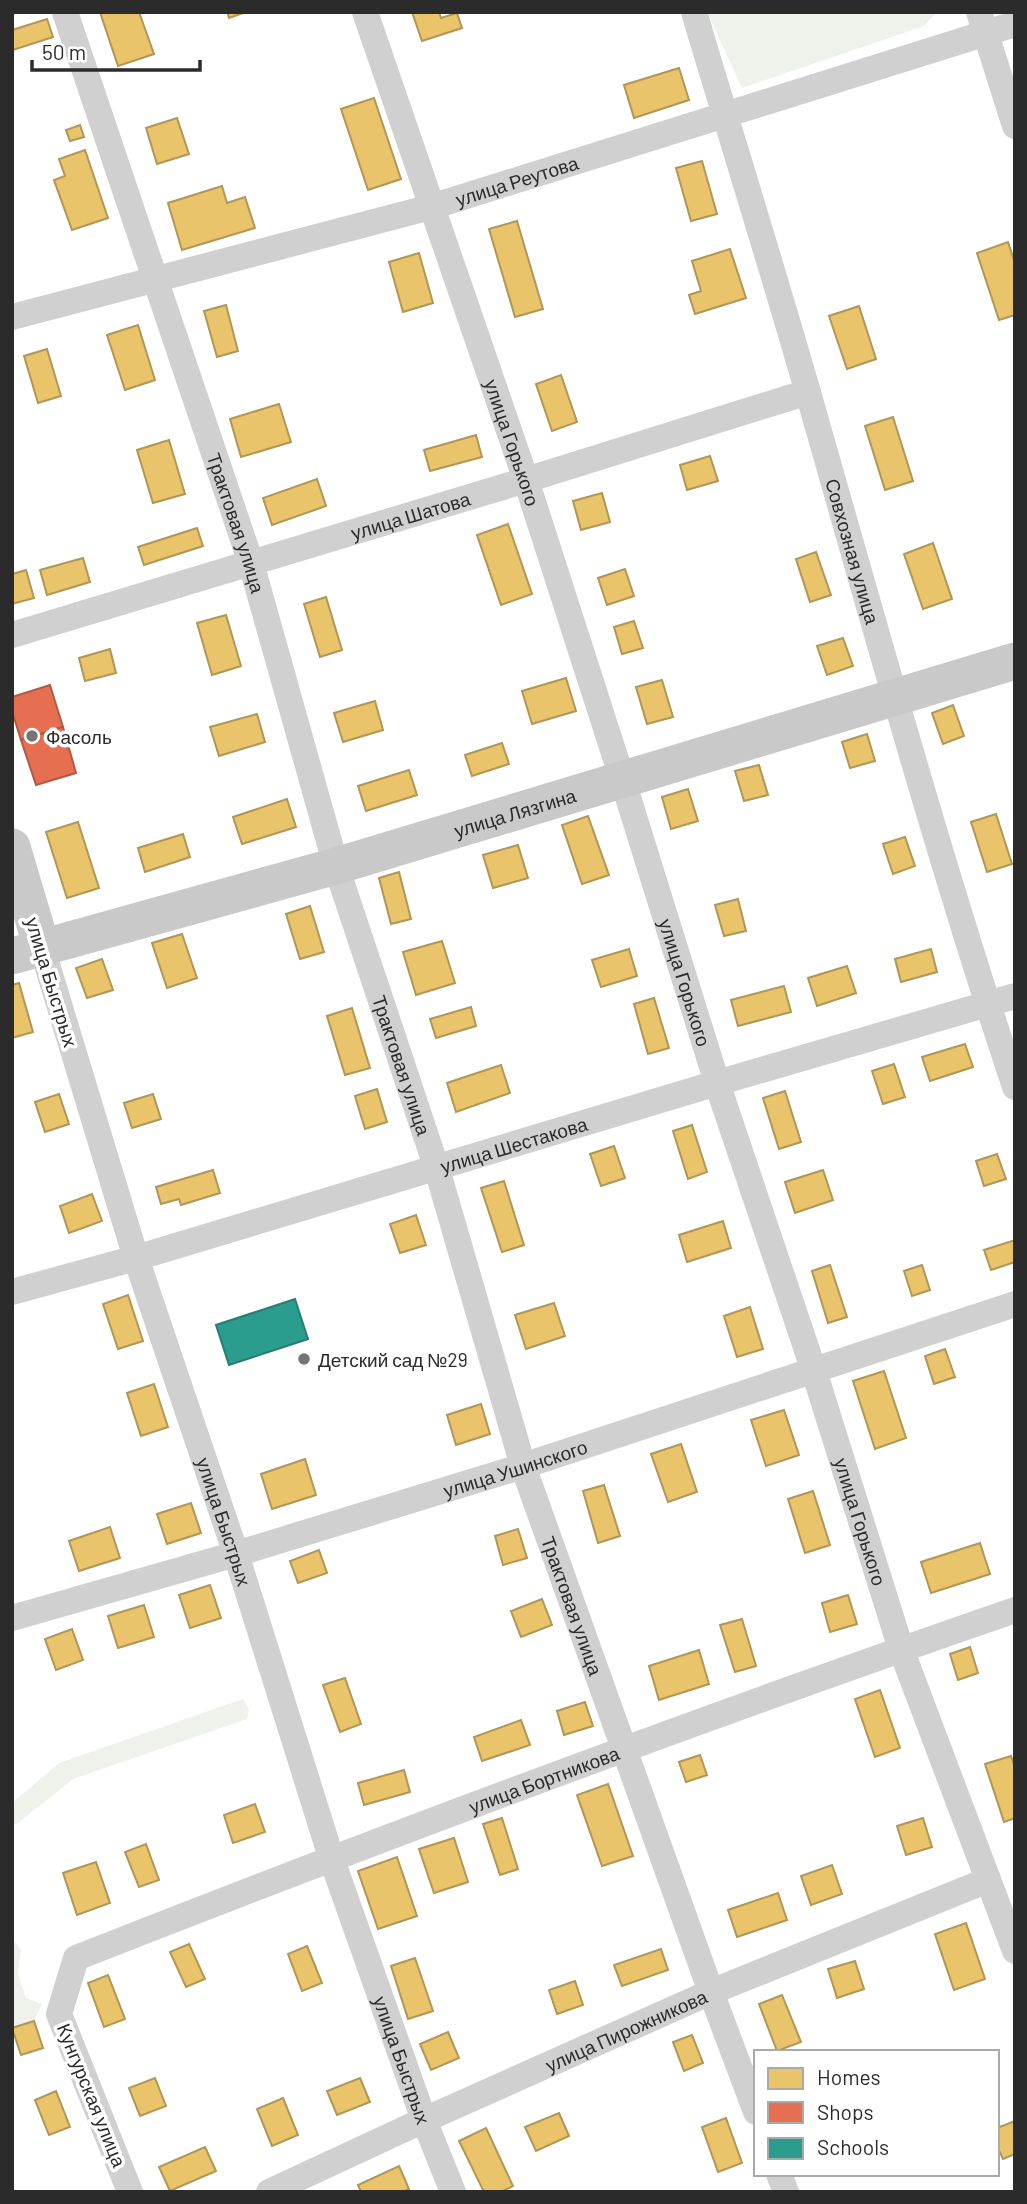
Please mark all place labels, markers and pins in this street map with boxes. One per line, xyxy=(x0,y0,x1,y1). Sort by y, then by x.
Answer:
place label: Фасоль xyxy=(46,725,112,748)
marker: Фасоль xyxy=(24,728,40,744)
place label: Детский сад №29 xyxy=(318,1348,468,1371)
marker: Детский сад №29 xyxy=(296,1351,312,1367)

